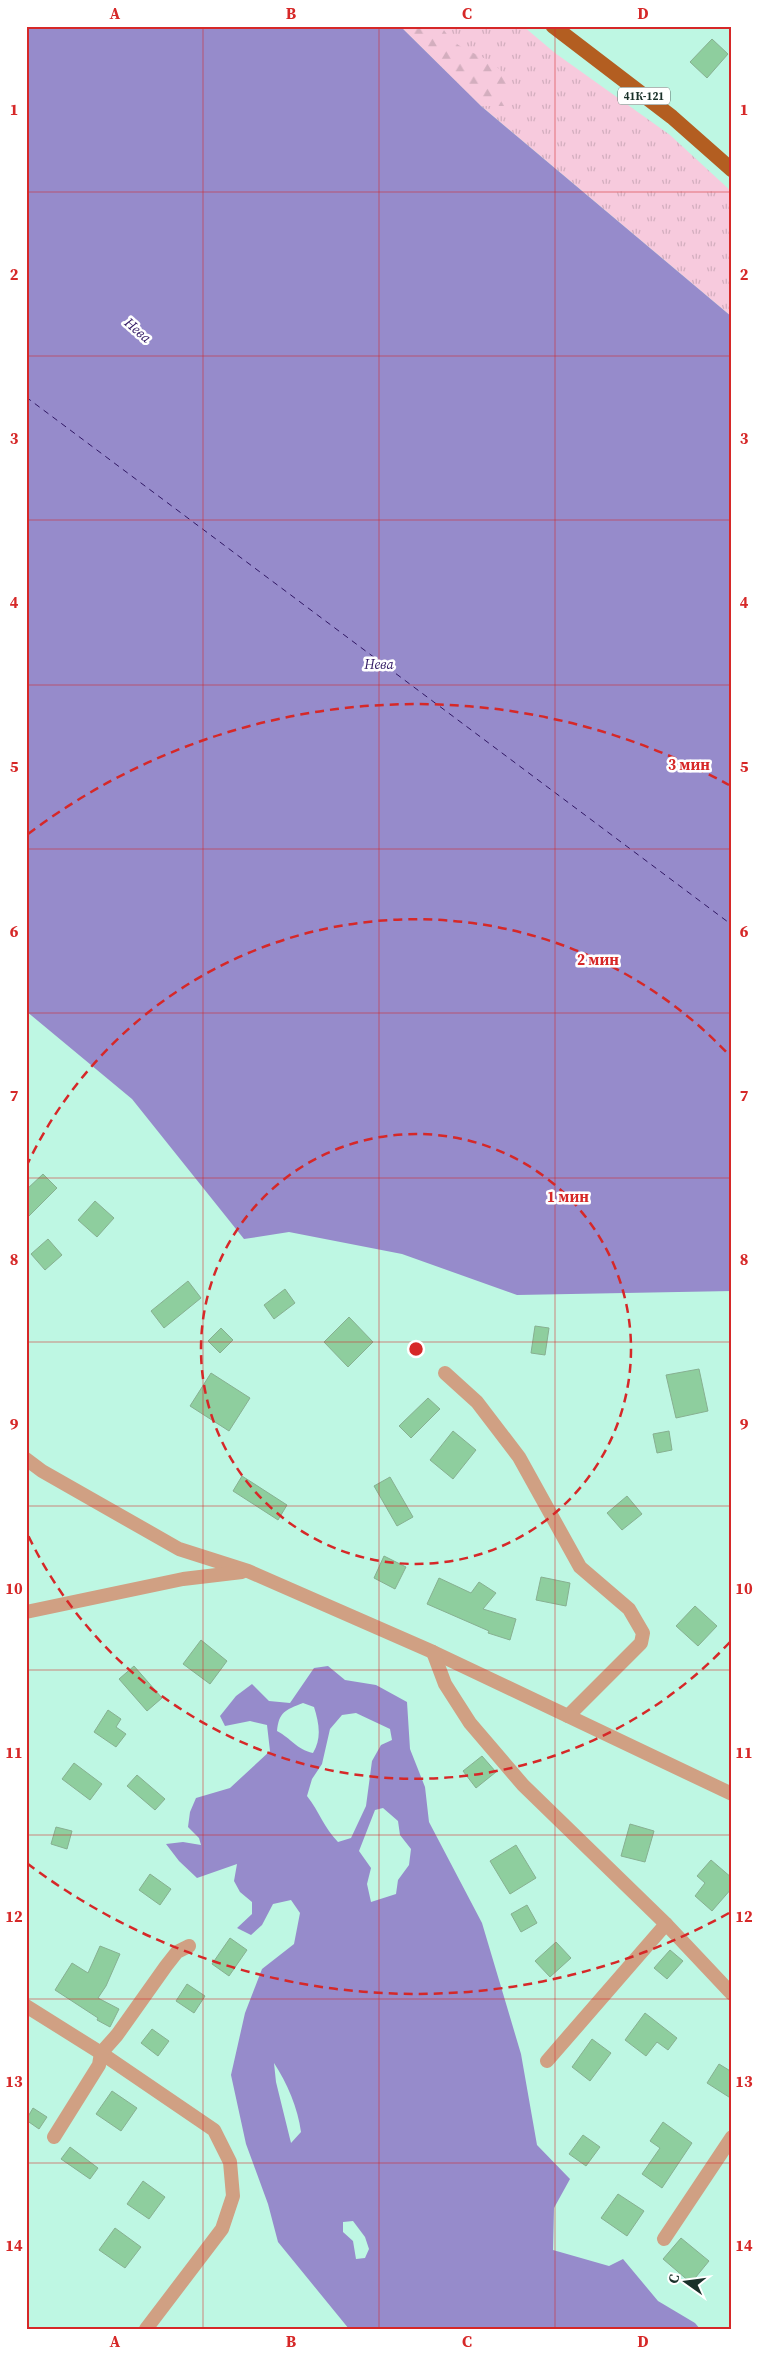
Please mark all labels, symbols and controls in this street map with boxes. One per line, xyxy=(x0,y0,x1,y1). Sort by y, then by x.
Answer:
text: A xyxy=(110,2,121,24)
text: B xyxy=(286,2,297,24)
text: C xyxy=(462,2,472,24)
text: D xyxy=(637,2,649,24)
road number: 41К-121 xyxy=(618,88,670,104)
text: 1 xyxy=(10,98,18,120)
text: 1 xyxy=(740,98,748,120)
text: 2 xyxy=(10,263,19,285)
text: 2 xyxy=(740,263,749,285)
water label: Нева xyxy=(119,312,156,348)
text: 3 xyxy=(10,427,19,449)
text: 3 xyxy=(740,427,749,449)
text: 4 xyxy=(10,591,19,613)
text: 4 xyxy=(740,591,749,613)
water label: Нева xyxy=(363,654,395,674)
text: 3 мин xyxy=(668,754,710,775)
text: 5 xyxy=(10,755,19,777)
text: 5 xyxy=(740,755,749,777)
text: 6 xyxy=(10,920,19,942)
text: 6 xyxy=(740,920,749,942)
text: 2 мин xyxy=(577,949,619,970)
text: 7 xyxy=(10,1084,19,1106)
text: 7 xyxy=(740,1084,749,1106)
text: 1 мин xyxy=(547,1186,589,1207)
text: 8 xyxy=(10,1248,18,1270)
text: 8 xyxy=(740,1248,748,1270)
centre of rings xyxy=(407,1340,425,1358)
text: 9 xyxy=(10,1413,19,1435)
text: 9 xyxy=(740,1413,749,1435)
text: 10 xyxy=(5,1577,23,1599)
text: 10 xyxy=(735,1577,753,1599)
text: 11 xyxy=(5,1741,23,1763)
text: 11 xyxy=(735,1741,753,1763)
text: 12 xyxy=(5,1905,23,1927)
text: 12 xyxy=(735,1905,753,1927)
text: 13 xyxy=(5,2070,23,2092)
text: 13 xyxy=(735,2070,753,2092)
text: 14 xyxy=(5,2234,23,2256)
text: 14 xyxy=(735,2234,753,2256)
north arrow xyxy=(660,2258,710,2308)
text: С xyxy=(663,2272,684,2286)
text: A xyxy=(110,2330,121,2352)
text: B xyxy=(286,2330,297,2352)
text: C xyxy=(462,2330,472,2352)
text: D xyxy=(637,2330,649,2352)

